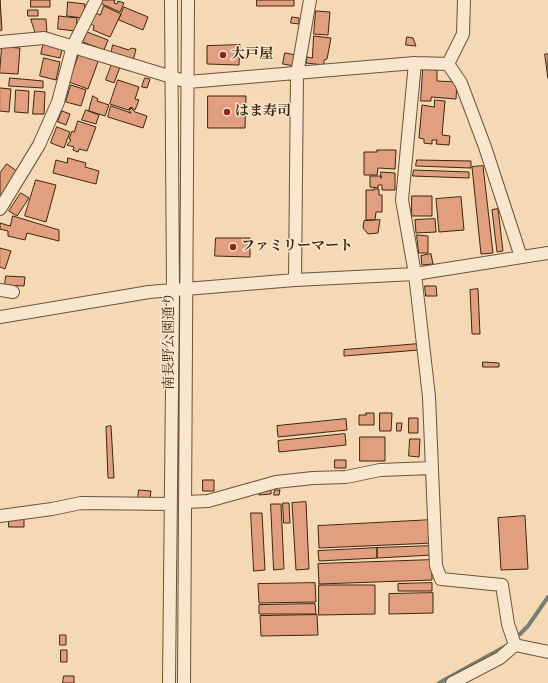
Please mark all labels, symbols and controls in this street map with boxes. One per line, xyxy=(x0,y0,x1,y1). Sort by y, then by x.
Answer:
place label: 大戸屋 xyxy=(231,47,273,63)
marker: 大戸屋 xyxy=(218,50,228,60)
place label: はま寿司 xyxy=(235,104,291,120)
marker: はま寿司 xyxy=(222,107,232,117)
place label: ファミリーマート xyxy=(241,239,353,255)
marker: ファミリーマート xyxy=(228,242,238,252)
street label: 南長野公園通り xyxy=(162,292,178,390)

